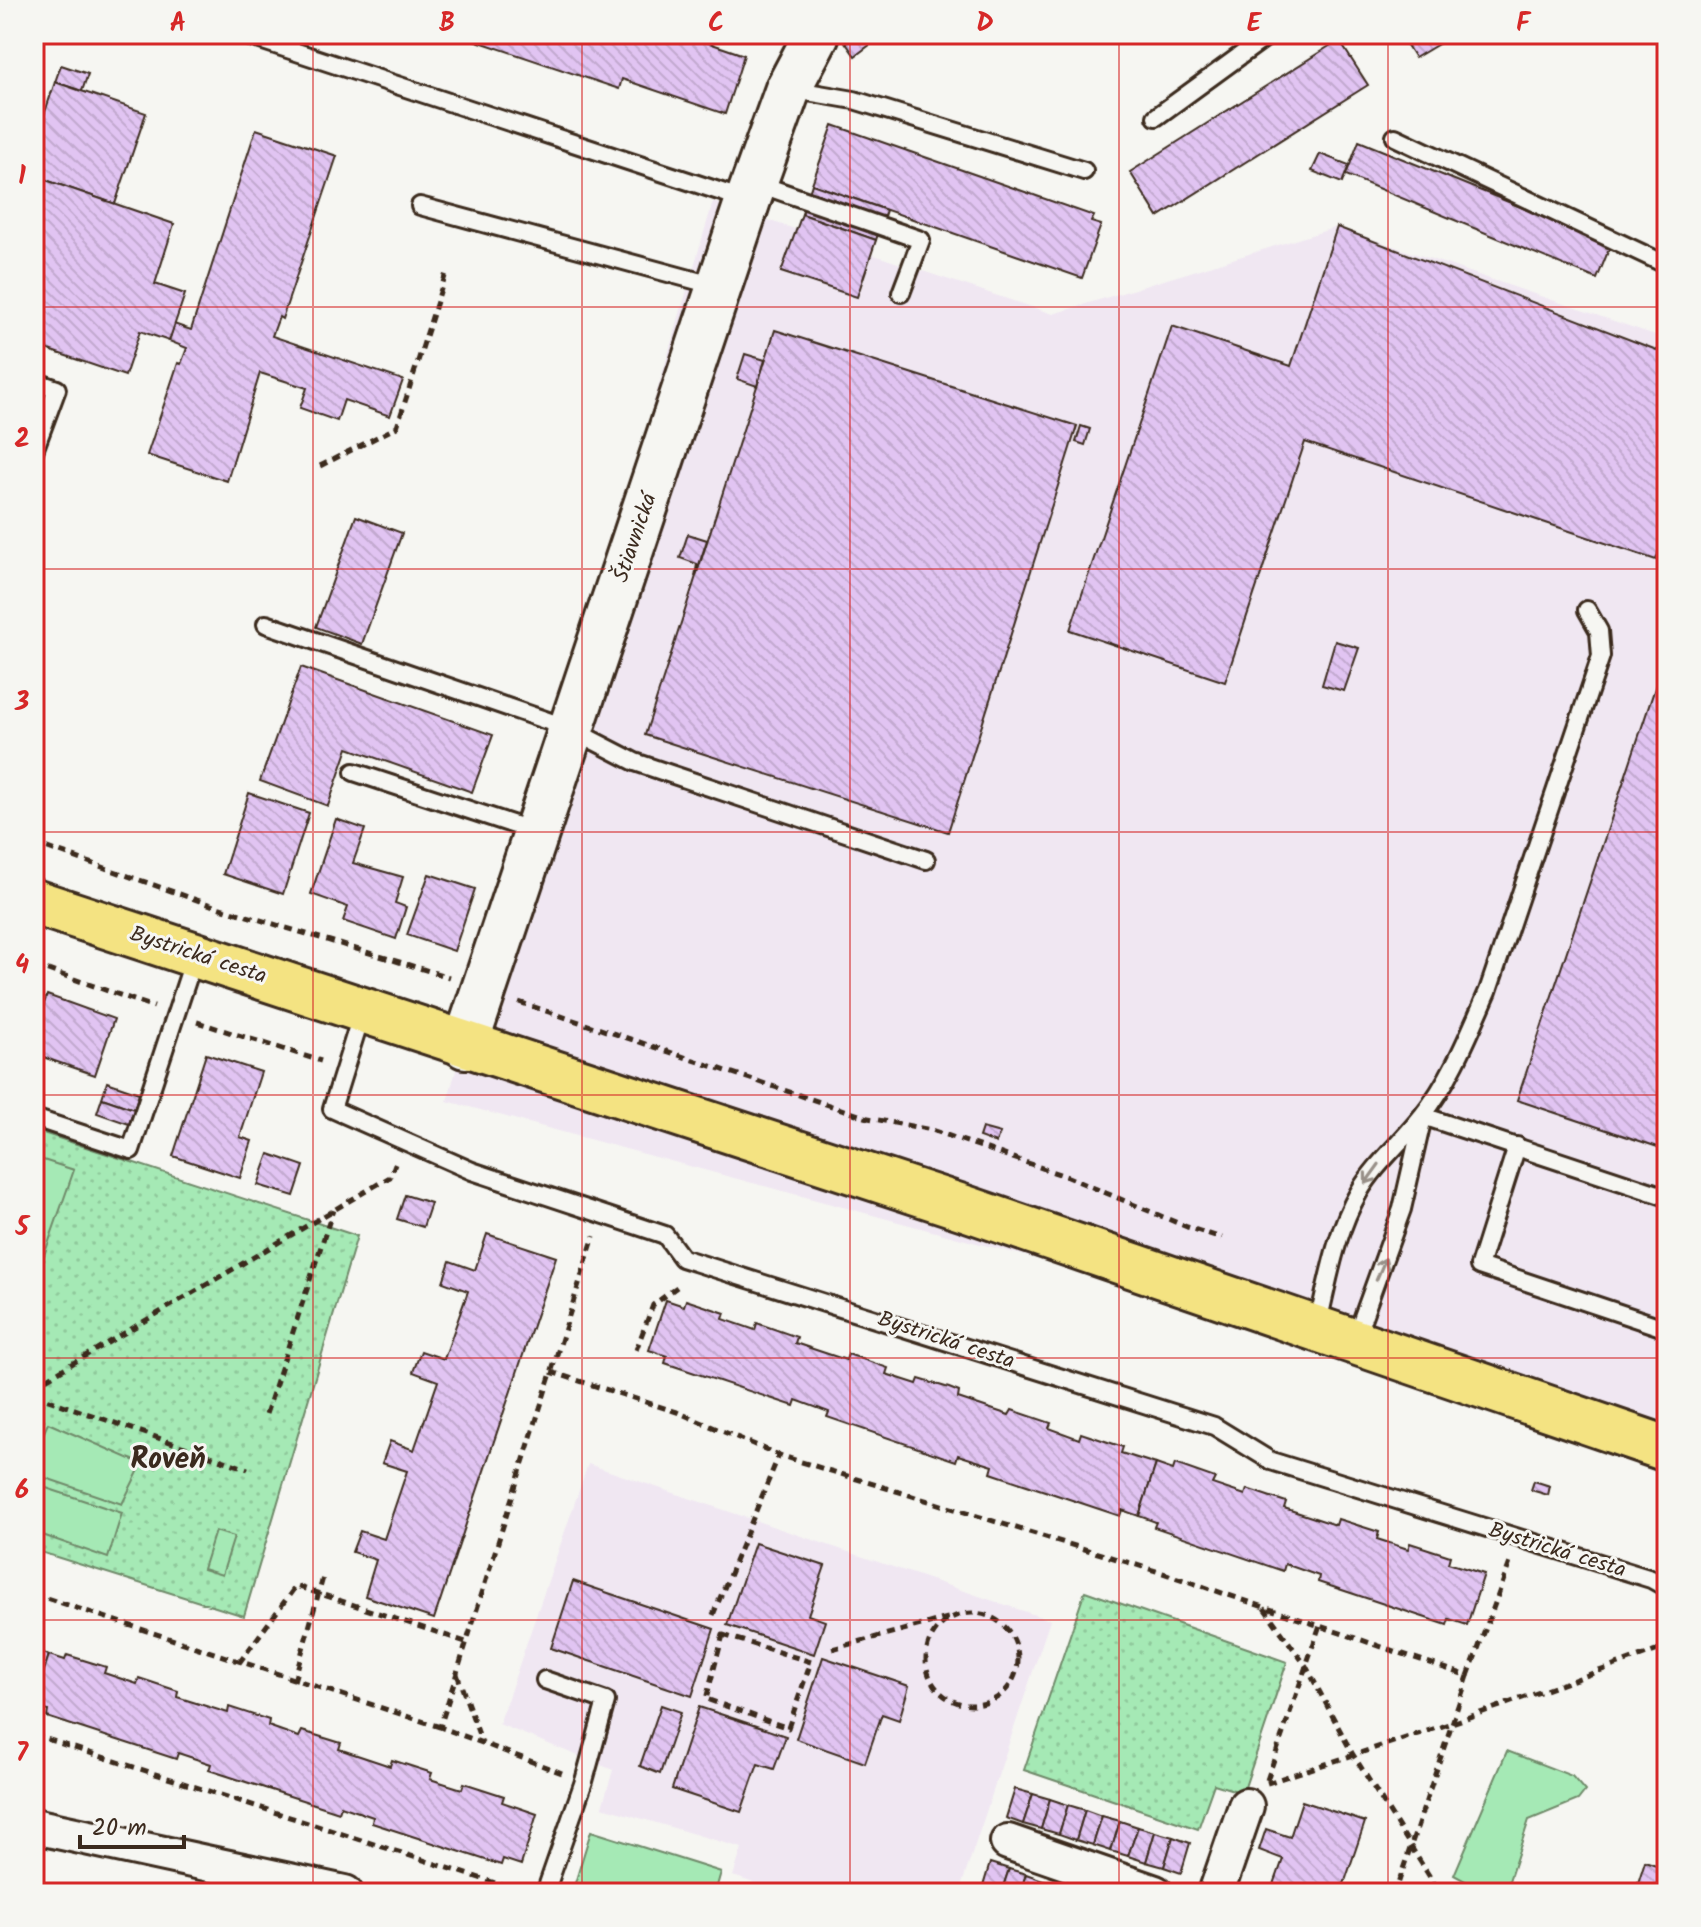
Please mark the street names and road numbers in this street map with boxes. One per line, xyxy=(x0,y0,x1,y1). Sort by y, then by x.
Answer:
street label: Štiavnická xyxy=(604,486,668,587)
street label: Bystrická cesta xyxy=(125,917,271,995)
street label: Bystrická cesta xyxy=(873,1302,1019,1380)
street label: Bystrická cesta xyxy=(1484,1514,1630,1588)

